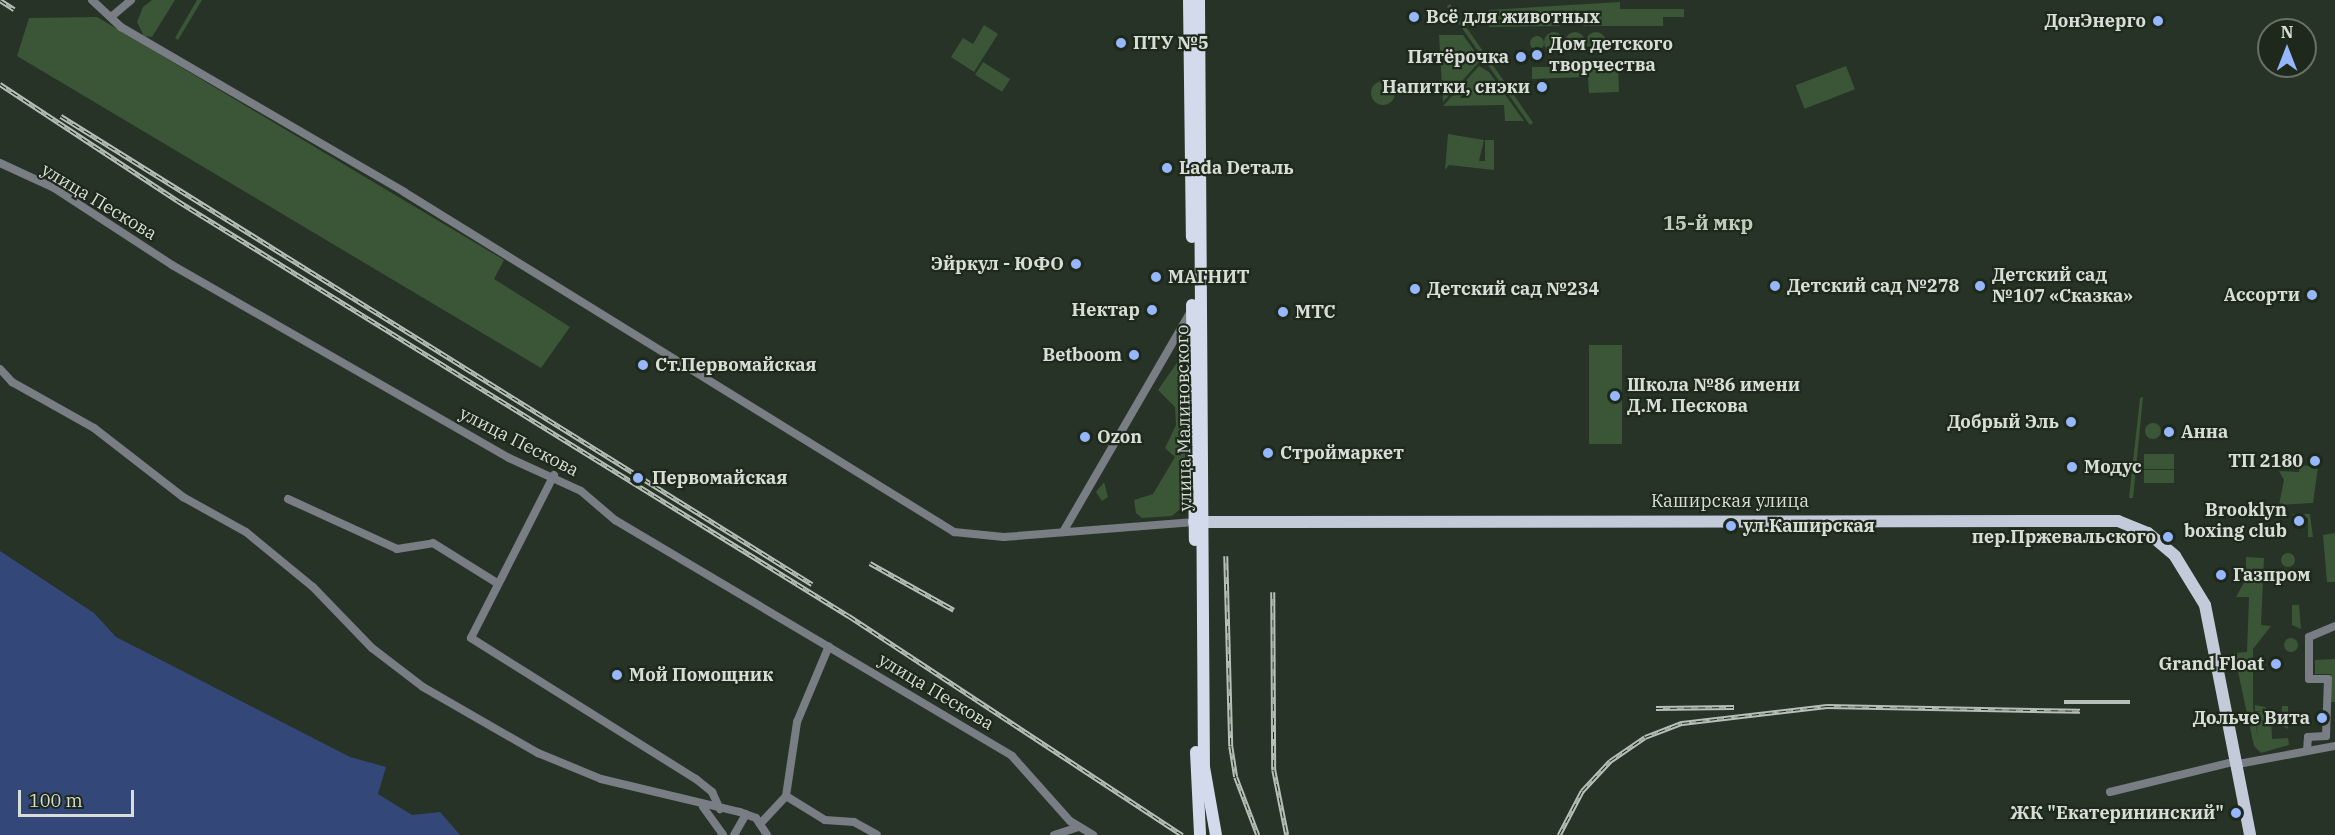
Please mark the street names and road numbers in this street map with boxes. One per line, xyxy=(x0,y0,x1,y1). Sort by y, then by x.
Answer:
street label: улица Пескова xyxy=(37,159,161,245)
street label: улица Малиновского xyxy=(1172,324,1196,512)
street label: улица Пескова xyxy=(456,403,582,481)
street label: Каширская улица xyxy=(1651,490,1809,512)
street label: улица Пескова xyxy=(874,649,998,735)

